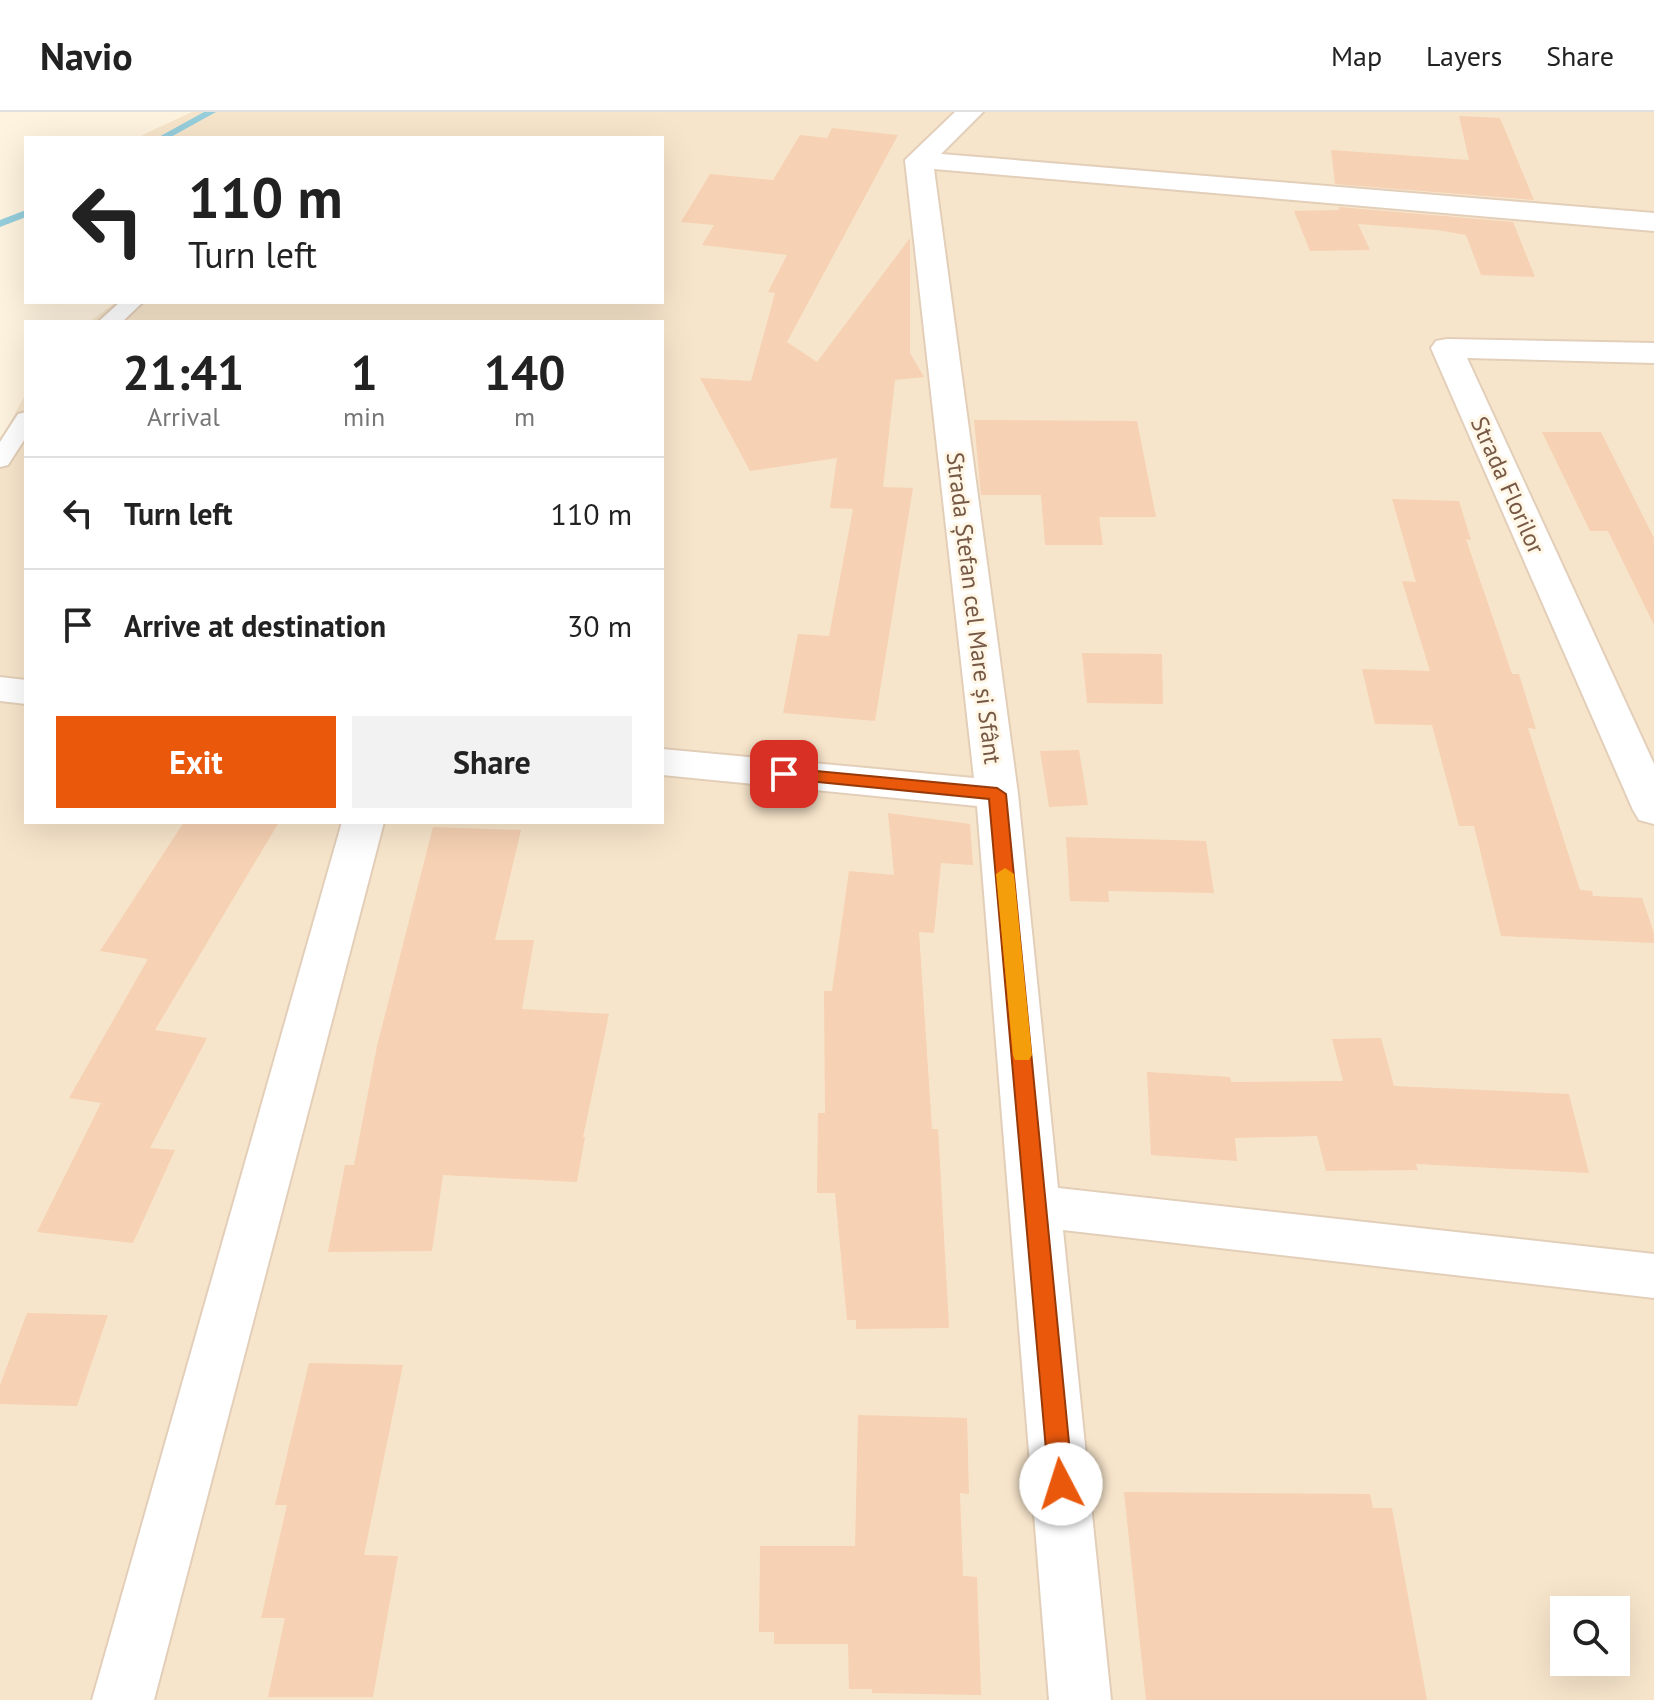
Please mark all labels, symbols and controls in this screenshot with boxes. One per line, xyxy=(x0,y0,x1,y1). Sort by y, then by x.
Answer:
text: Navio xyxy=(40,31,133,80)
text: Map xyxy=(1331,37,1382,74)
text: Layers xyxy=(1426,37,1502,74)
text: Share xyxy=(1546,37,1614,74)
text: 110 m xyxy=(188,161,343,233)
icon: left xyxy=(56,168,160,272)
text: Turn left xyxy=(188,231,317,278)
text: 21:41 xyxy=(123,341,244,403)
text: 1 xyxy=(350,341,378,403)
text: 140 xyxy=(484,341,565,403)
text: Arrival xyxy=(147,400,220,433)
text: min xyxy=(343,400,385,433)
text: m xyxy=(514,400,535,433)
street label: Strada Florilor xyxy=(1464,412,1552,558)
street label: Strada Ștefan cel Mare și Sfânt xyxy=(939,450,1009,766)
icon: left xyxy=(56,491,100,535)
text: Turn left xyxy=(124,494,232,533)
text: 110 m xyxy=(551,494,632,533)
icon: arrive xyxy=(56,603,100,647)
text: Arrive at destination xyxy=(124,606,386,645)
text: 30 m xyxy=(567,606,632,645)
button: Exit xyxy=(56,716,336,808)
button: Share xyxy=(352,716,632,808)
pin xyxy=(750,740,818,808)
icon: arrive xyxy=(762,752,806,796)
position arrow xyxy=(1019,1442,1103,1526)
map controls xyxy=(1550,1596,1630,1676)
button: search xyxy=(1550,1596,1630,1676)

